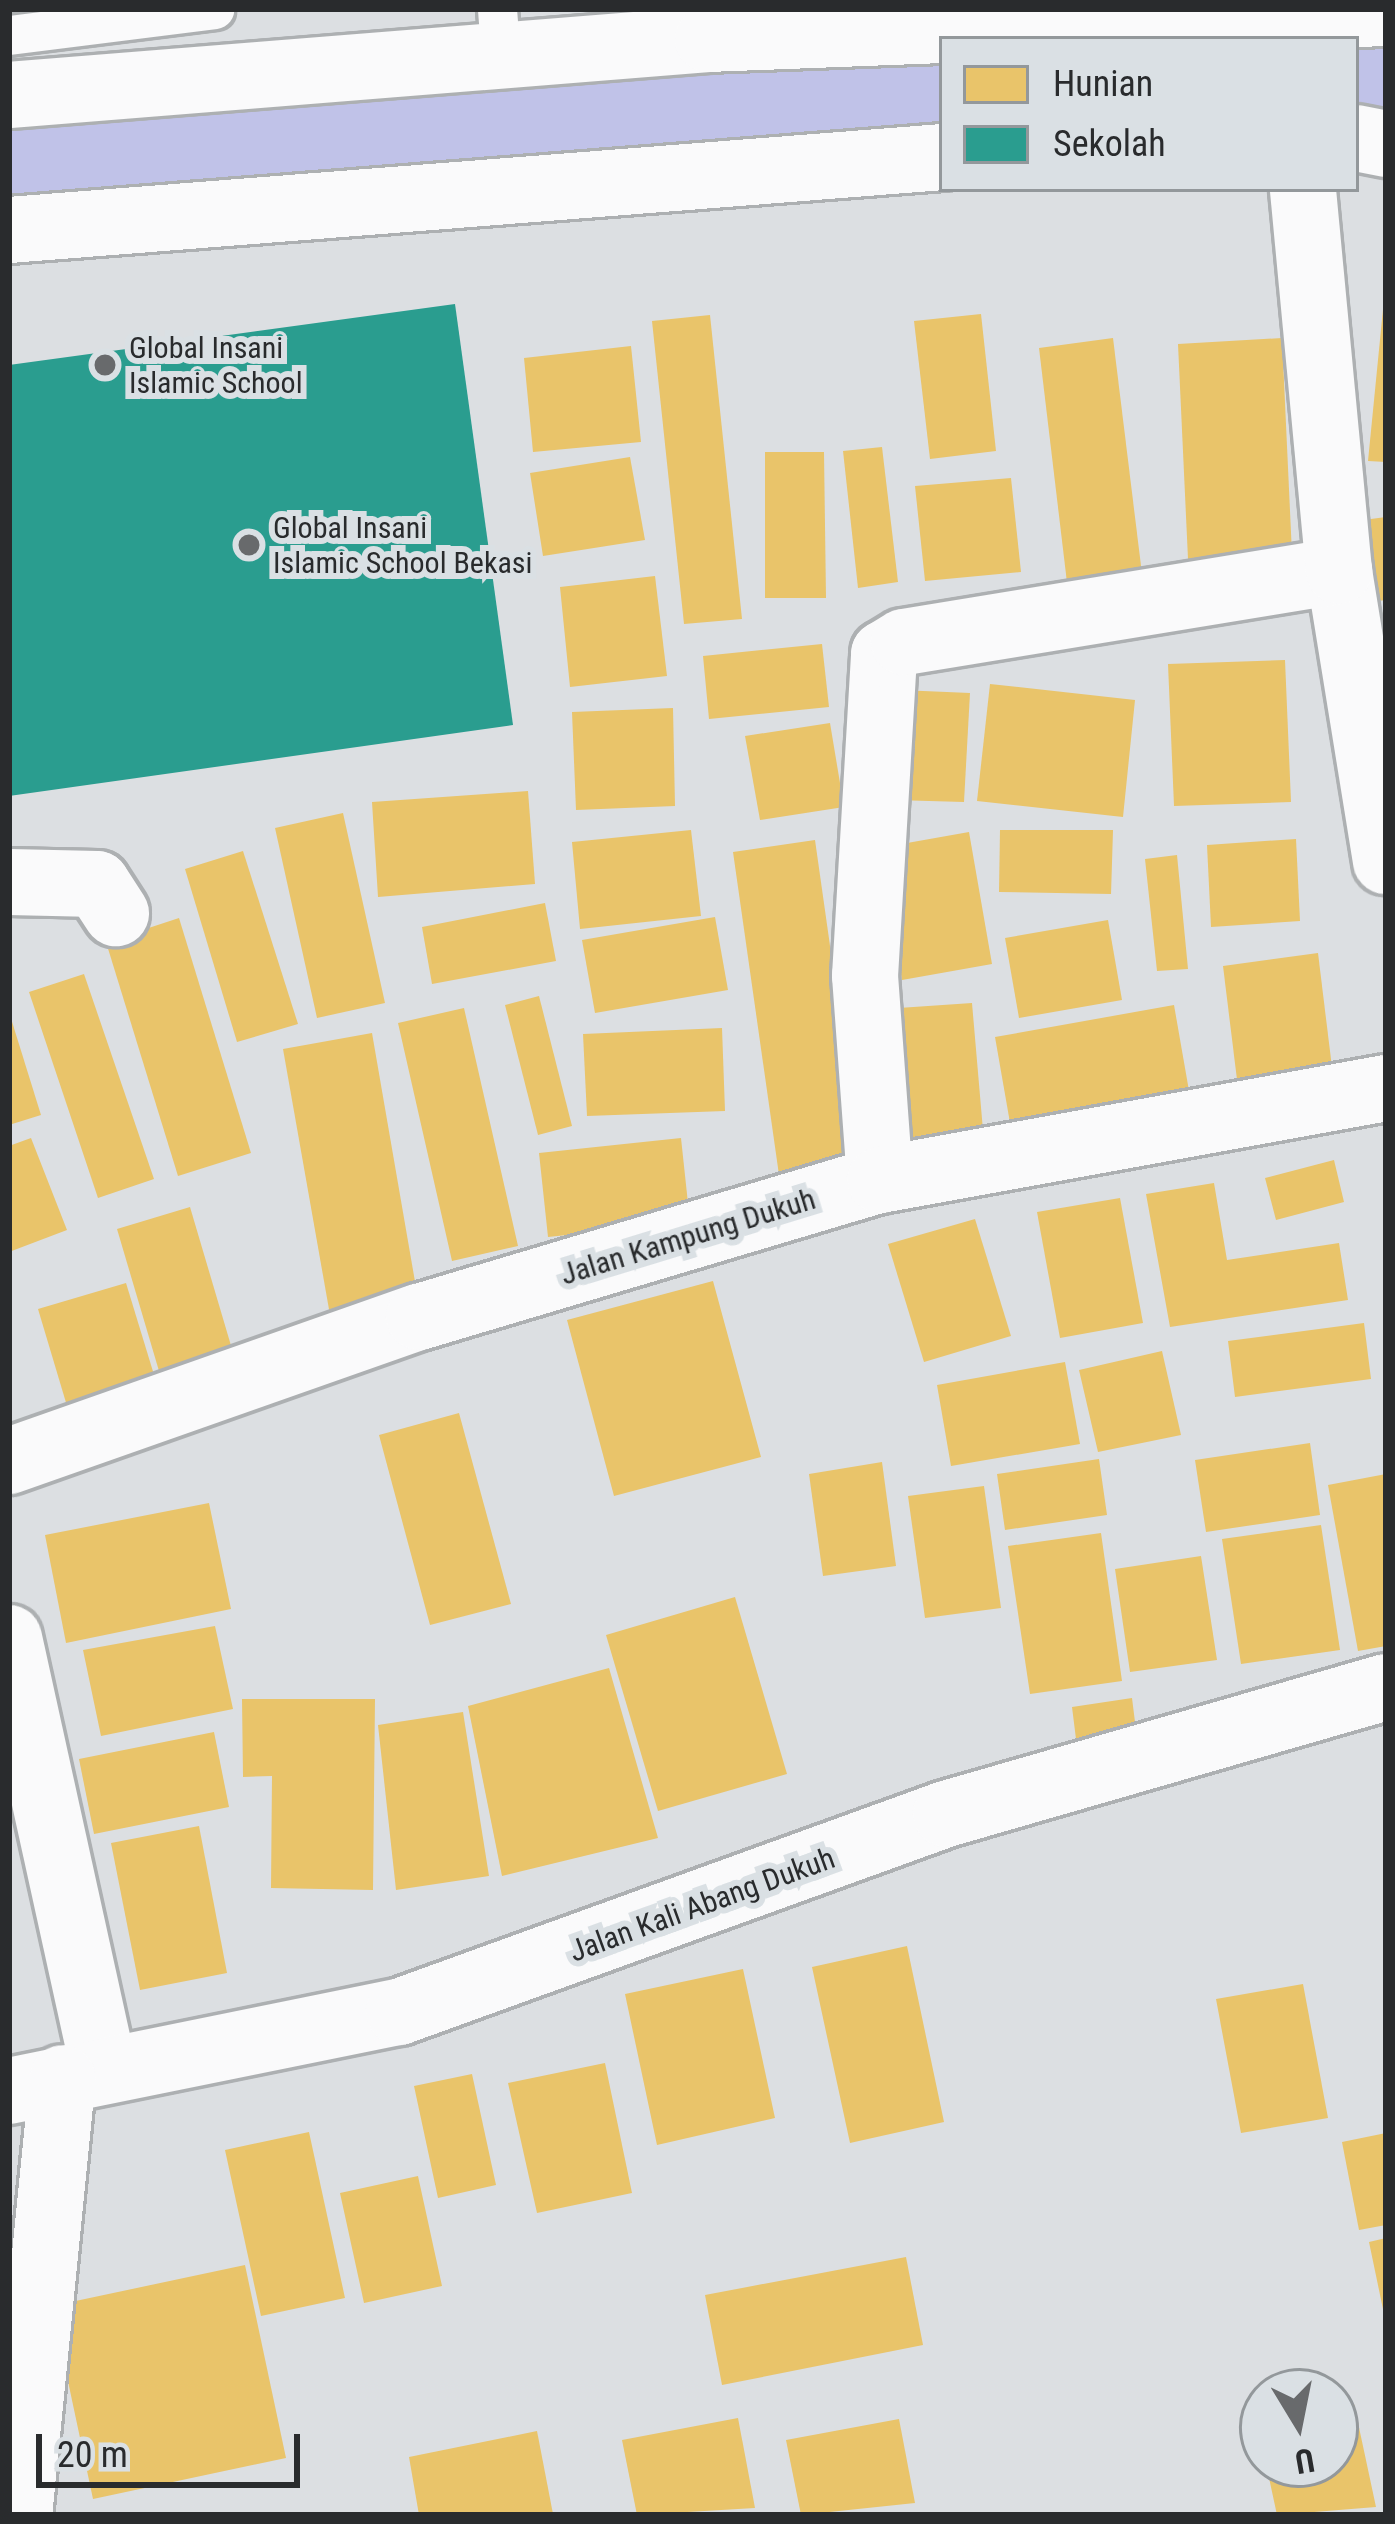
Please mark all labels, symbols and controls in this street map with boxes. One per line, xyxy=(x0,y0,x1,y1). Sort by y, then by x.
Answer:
legend xyxy=(939,36,1359,192)
text: Hunian xyxy=(1053,63,1153,105)
text: Sekolah xyxy=(1053,123,1166,165)
place label: Global Insani Islamic School xyxy=(129,330,303,400)
marker: Global Insani Islamic School xyxy=(92,352,118,378)
place label: Global Insani Islamic School Bekasi xyxy=(273,510,532,580)
marker: Global Insani Islamic School Bekasi xyxy=(236,532,262,558)
street label: Jalan Kampung Dukuh xyxy=(556,1181,820,1293)
street label: Jalan Kali Abang Dukuh xyxy=(564,1840,840,1970)
north arrow xyxy=(1239,2368,1359,2488)
scale bar xyxy=(42,2410,306,2484)
text: 20 m xyxy=(57,2434,128,2476)
text: U xyxy=(1292,2440,1317,2482)

